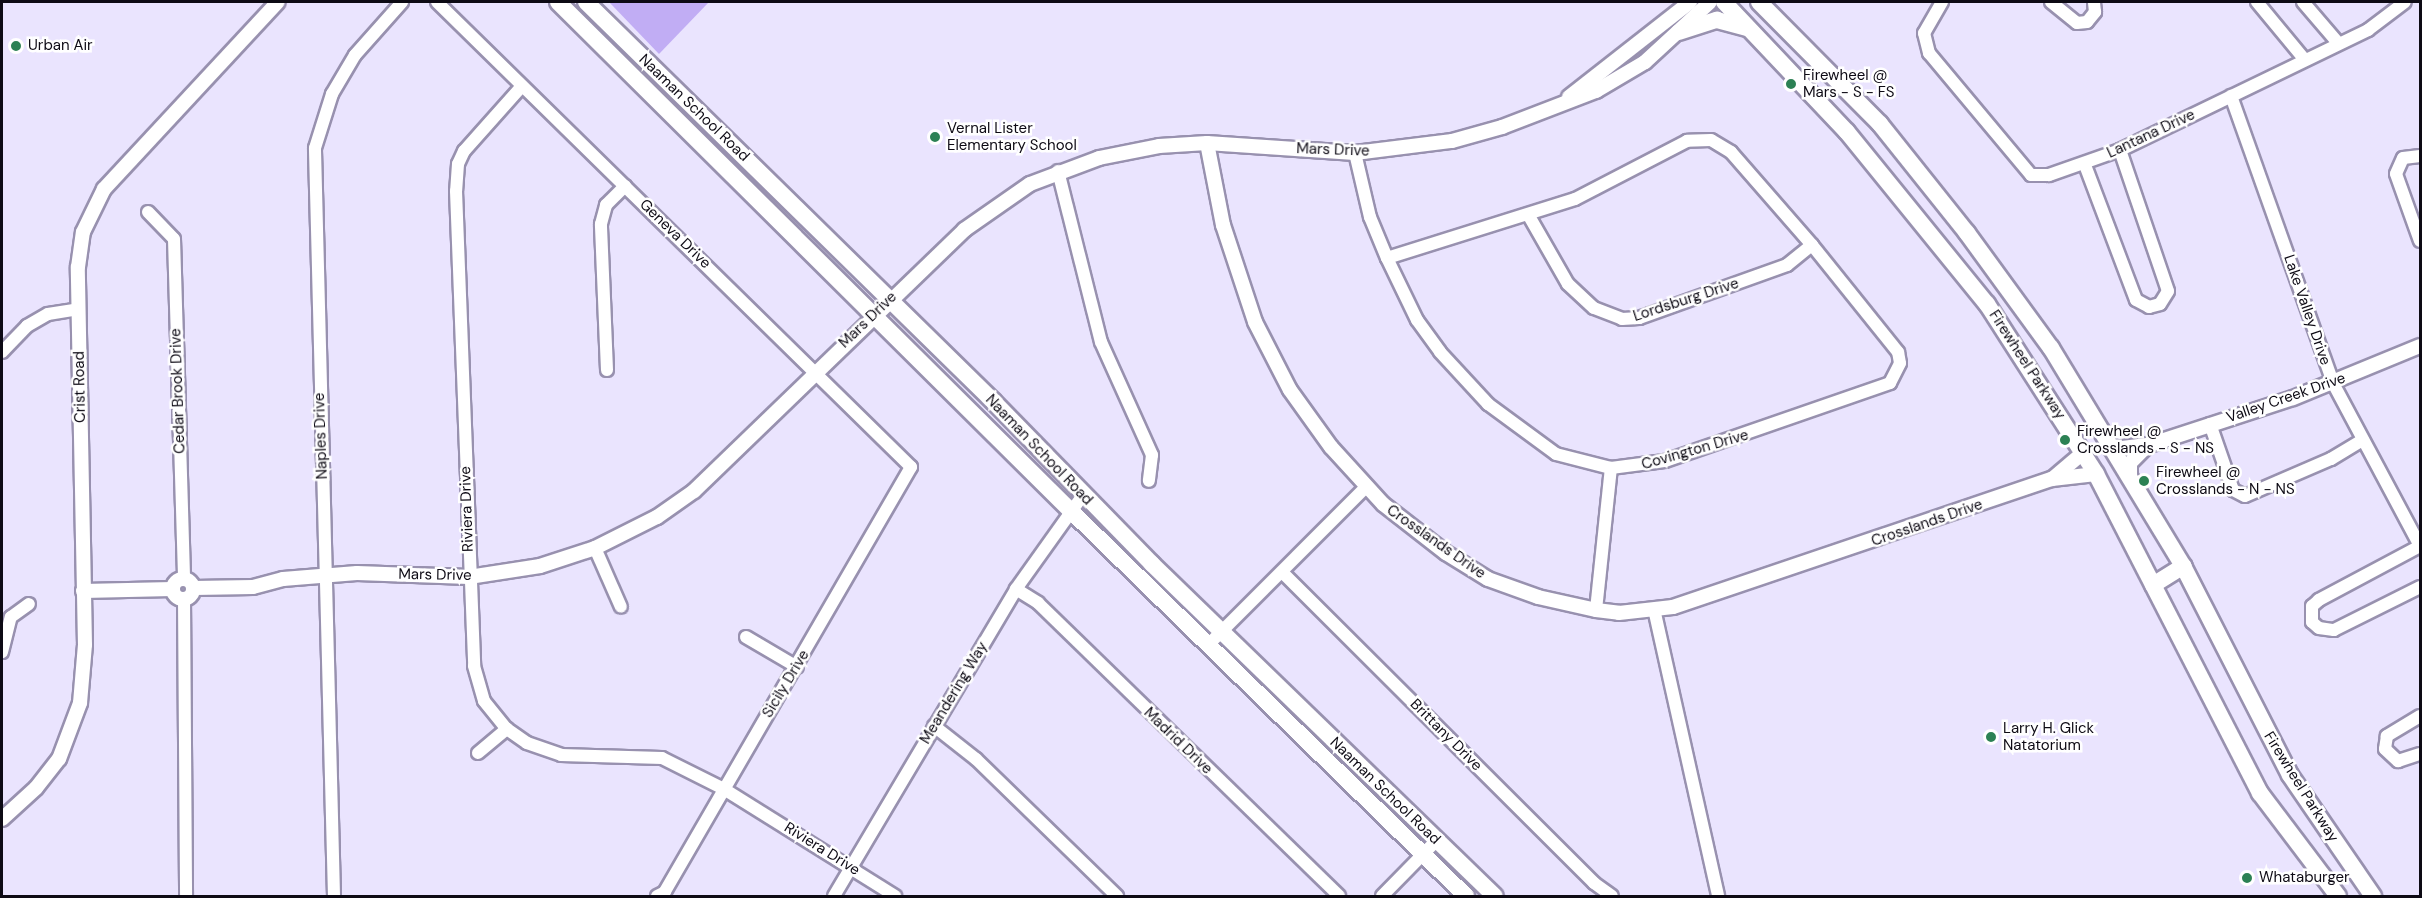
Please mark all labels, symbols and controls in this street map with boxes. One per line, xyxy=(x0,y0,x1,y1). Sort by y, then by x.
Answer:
place label: Urban Air xyxy=(28,37,93,55)
marker: Urban Air xyxy=(9,39,23,53)
street label: Naaman School Road xyxy=(635,51,753,165)
place label: Firewheel @ Mars - S - FS xyxy=(1803,66,1894,101)
marker: Firewheel @ Mars - S - FS xyxy=(1784,77,1798,91)
street label: Lantana Drive xyxy=(2104,106,2198,162)
place label: Vernal Lister Elementary School xyxy=(947,119,1077,154)
marker: Vernal Lister Elementary School xyxy=(928,130,942,144)
street label: Mars Drive xyxy=(1296,140,1370,160)
street label: Geneva Drive xyxy=(636,196,714,272)
street label: Lake Valley Drive xyxy=(2280,252,2334,368)
street label: Lordsburg Drive xyxy=(1631,274,1741,326)
street label: Mars Drive xyxy=(835,288,901,352)
street label: Firewheel Parkway xyxy=(1985,307,2069,423)
street label: Cedar Brook Drive xyxy=(167,328,189,454)
street label: Crist Road xyxy=(70,351,90,423)
street label: Valley Creek Drive xyxy=(2224,369,2348,427)
street label: Naaman School Road xyxy=(982,391,1096,509)
street label: Naples Drive xyxy=(310,392,332,480)
place label: Firewheel @ Crosslands - S - NS xyxy=(2077,422,2214,457)
street label: Covington Drive xyxy=(1639,426,1751,474)
marker: Firewheel @ Crosslands - S - NS xyxy=(2058,433,2072,447)
place label: Firewheel @ Crosslands - N - NS xyxy=(2156,463,2295,498)
street label: Riviera Drive xyxy=(457,466,477,552)
marker: Firewheel @ Crosslands - N - NS xyxy=(2137,474,2151,488)
street label: Crosslands Drive xyxy=(1869,496,1985,550)
street label: Crosslands Drive xyxy=(1383,501,1489,583)
street label: Mars Drive xyxy=(398,565,472,585)
street label: Meandering Way xyxy=(916,639,992,747)
street label: Sicily Drive xyxy=(759,647,813,721)
street label: Brittany Drive xyxy=(1406,695,1486,775)
street label: Madrid Drive xyxy=(1140,704,1216,778)
place label: Larry H. Glick Natatorium xyxy=(2003,719,2094,754)
street label: Firewheel Parkway xyxy=(2260,729,2342,845)
marker: Larry H. Glick Natatorium xyxy=(1984,730,1998,744)
street label: Naaman School Road xyxy=(1326,734,1444,848)
street label: Riviera Drive xyxy=(781,819,863,879)
place label: Whataburger xyxy=(2259,869,2350,887)
marker: Whataburger xyxy=(2240,871,2254,885)

